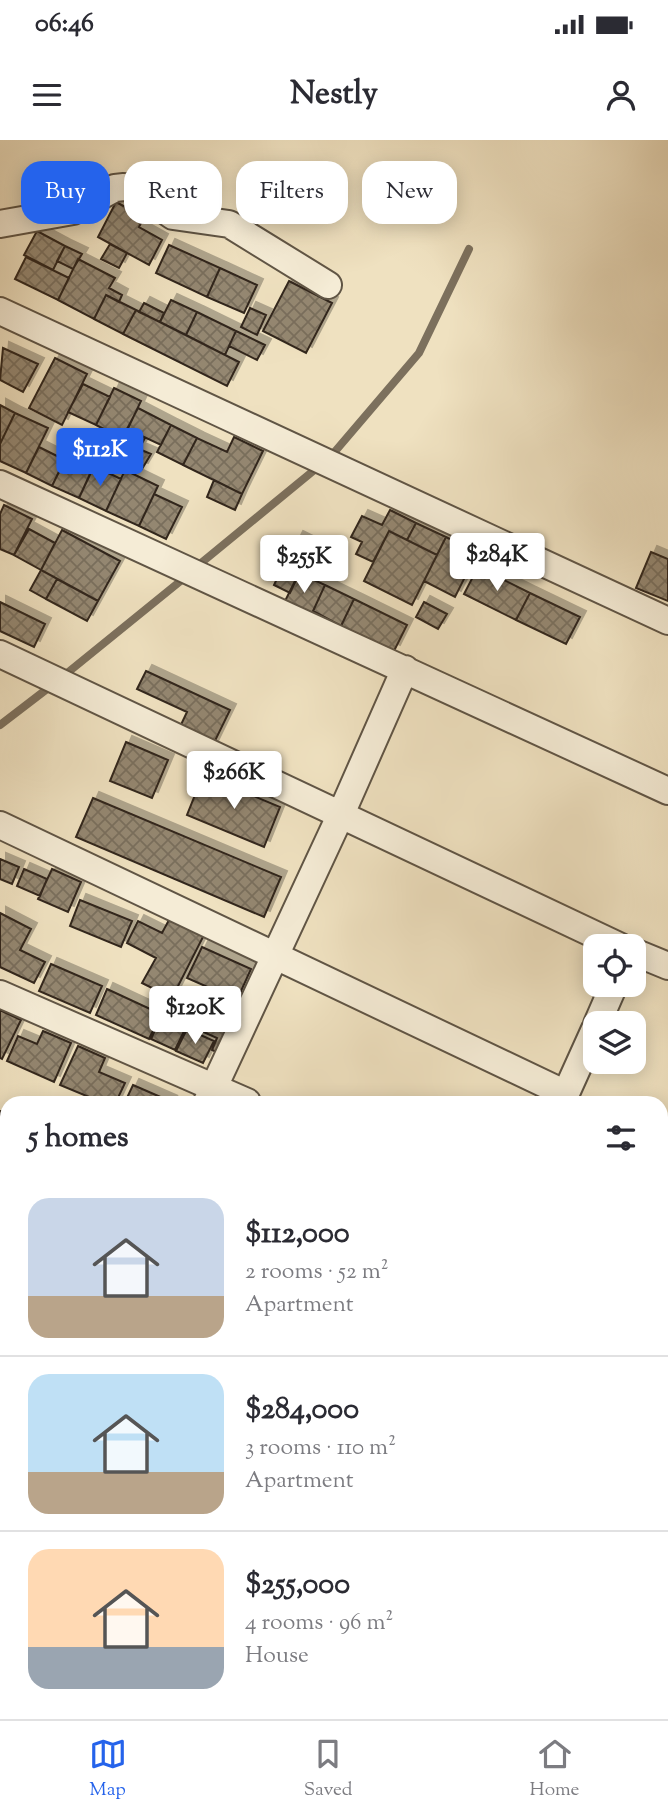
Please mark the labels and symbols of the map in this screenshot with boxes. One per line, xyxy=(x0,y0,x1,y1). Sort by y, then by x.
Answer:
pin: $112K xyxy=(51,428,149,488)
pin: $284K xyxy=(448,533,546,593)
pin: $255K xyxy=(255,536,353,595)
pin: $266K xyxy=(185,752,283,811)
pin: $120K xyxy=(146,986,244,1046)

